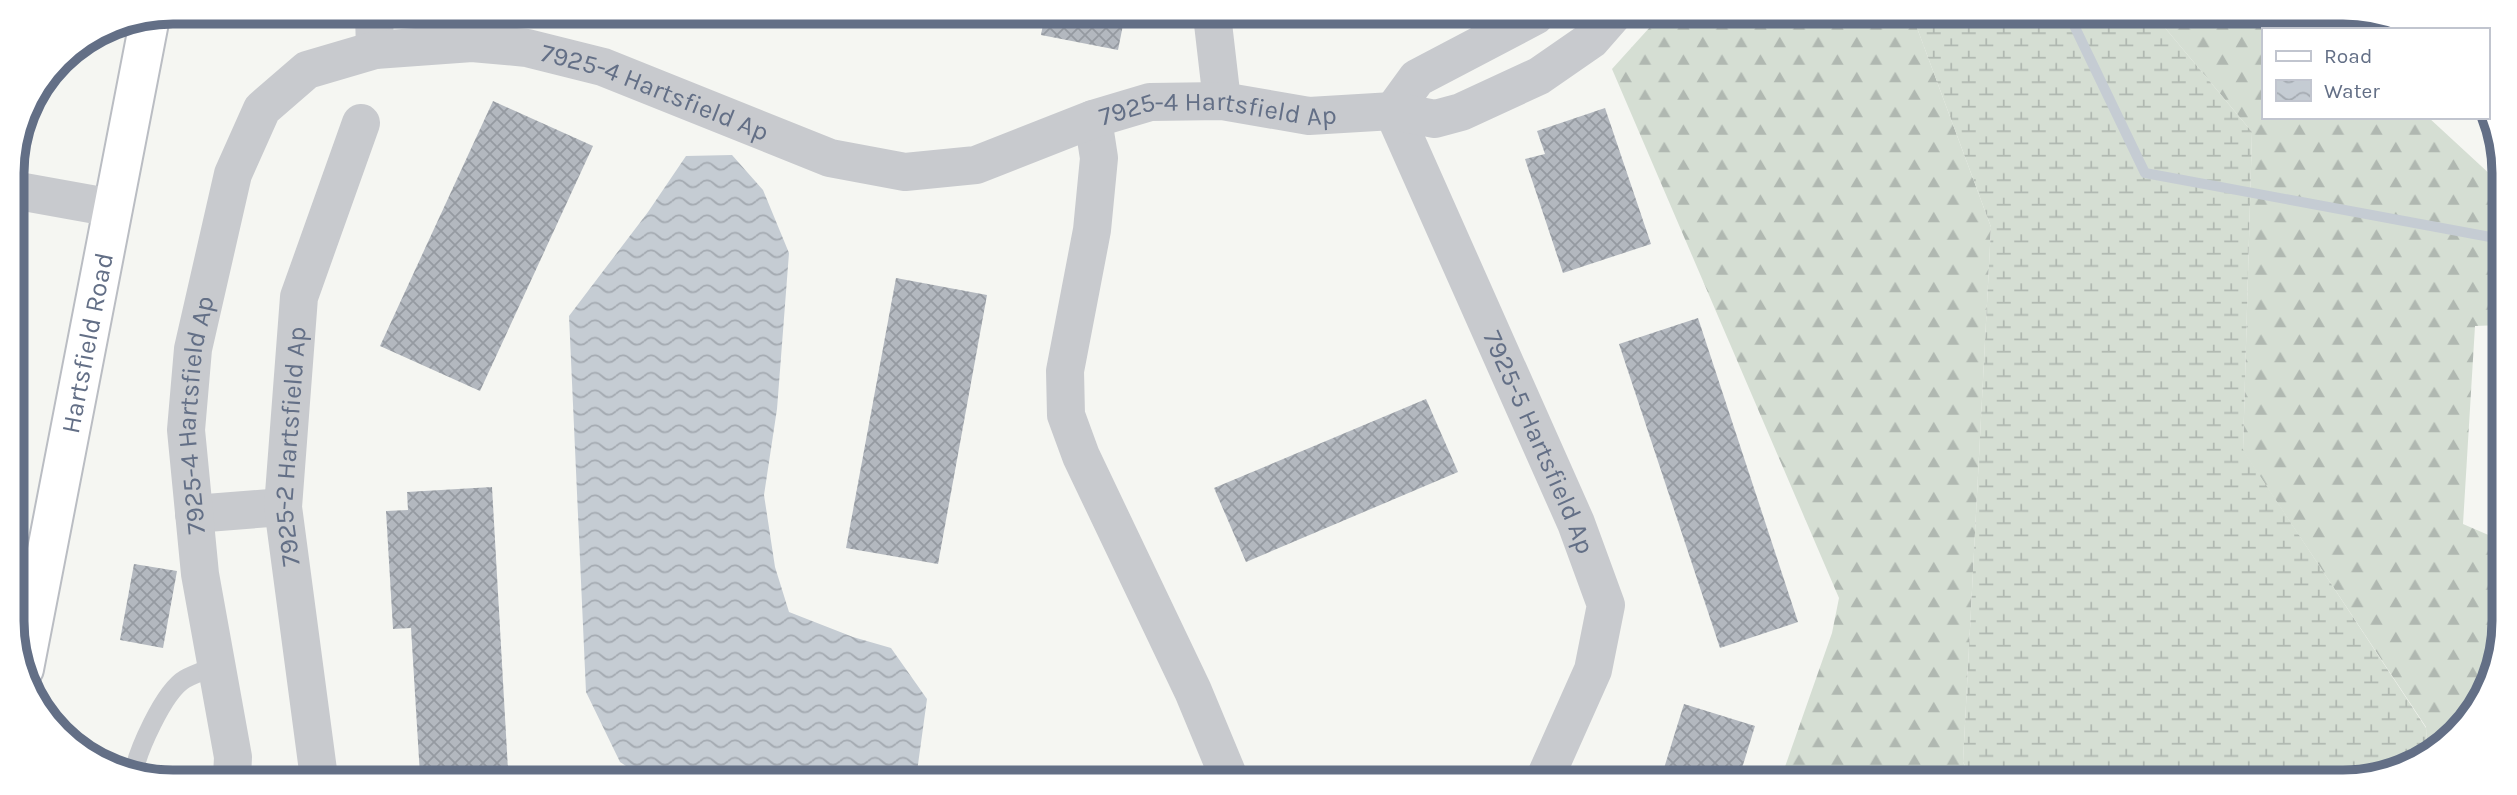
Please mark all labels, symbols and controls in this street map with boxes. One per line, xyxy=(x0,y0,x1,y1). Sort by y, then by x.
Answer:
legend xyxy=(2262,28,2489,119)
street label: 7925-4 Hartsfield Ap xyxy=(538,37,773,148)
text: Road xyxy=(2324,44,2372,68)
text: Water xyxy=(2324,79,2380,103)
street label: 7925-4 Hartsfield Ap xyxy=(1095,86,1338,132)
street label: Hartsfield Road xyxy=(55,250,120,436)
street label: 7925-4 Hartsfield Ap xyxy=(171,293,221,536)
street label: 7925-2 Hartsfield Ap xyxy=(268,325,313,568)
street label: 7925-5 Hartsfield Ap xyxy=(1476,326,1601,558)

